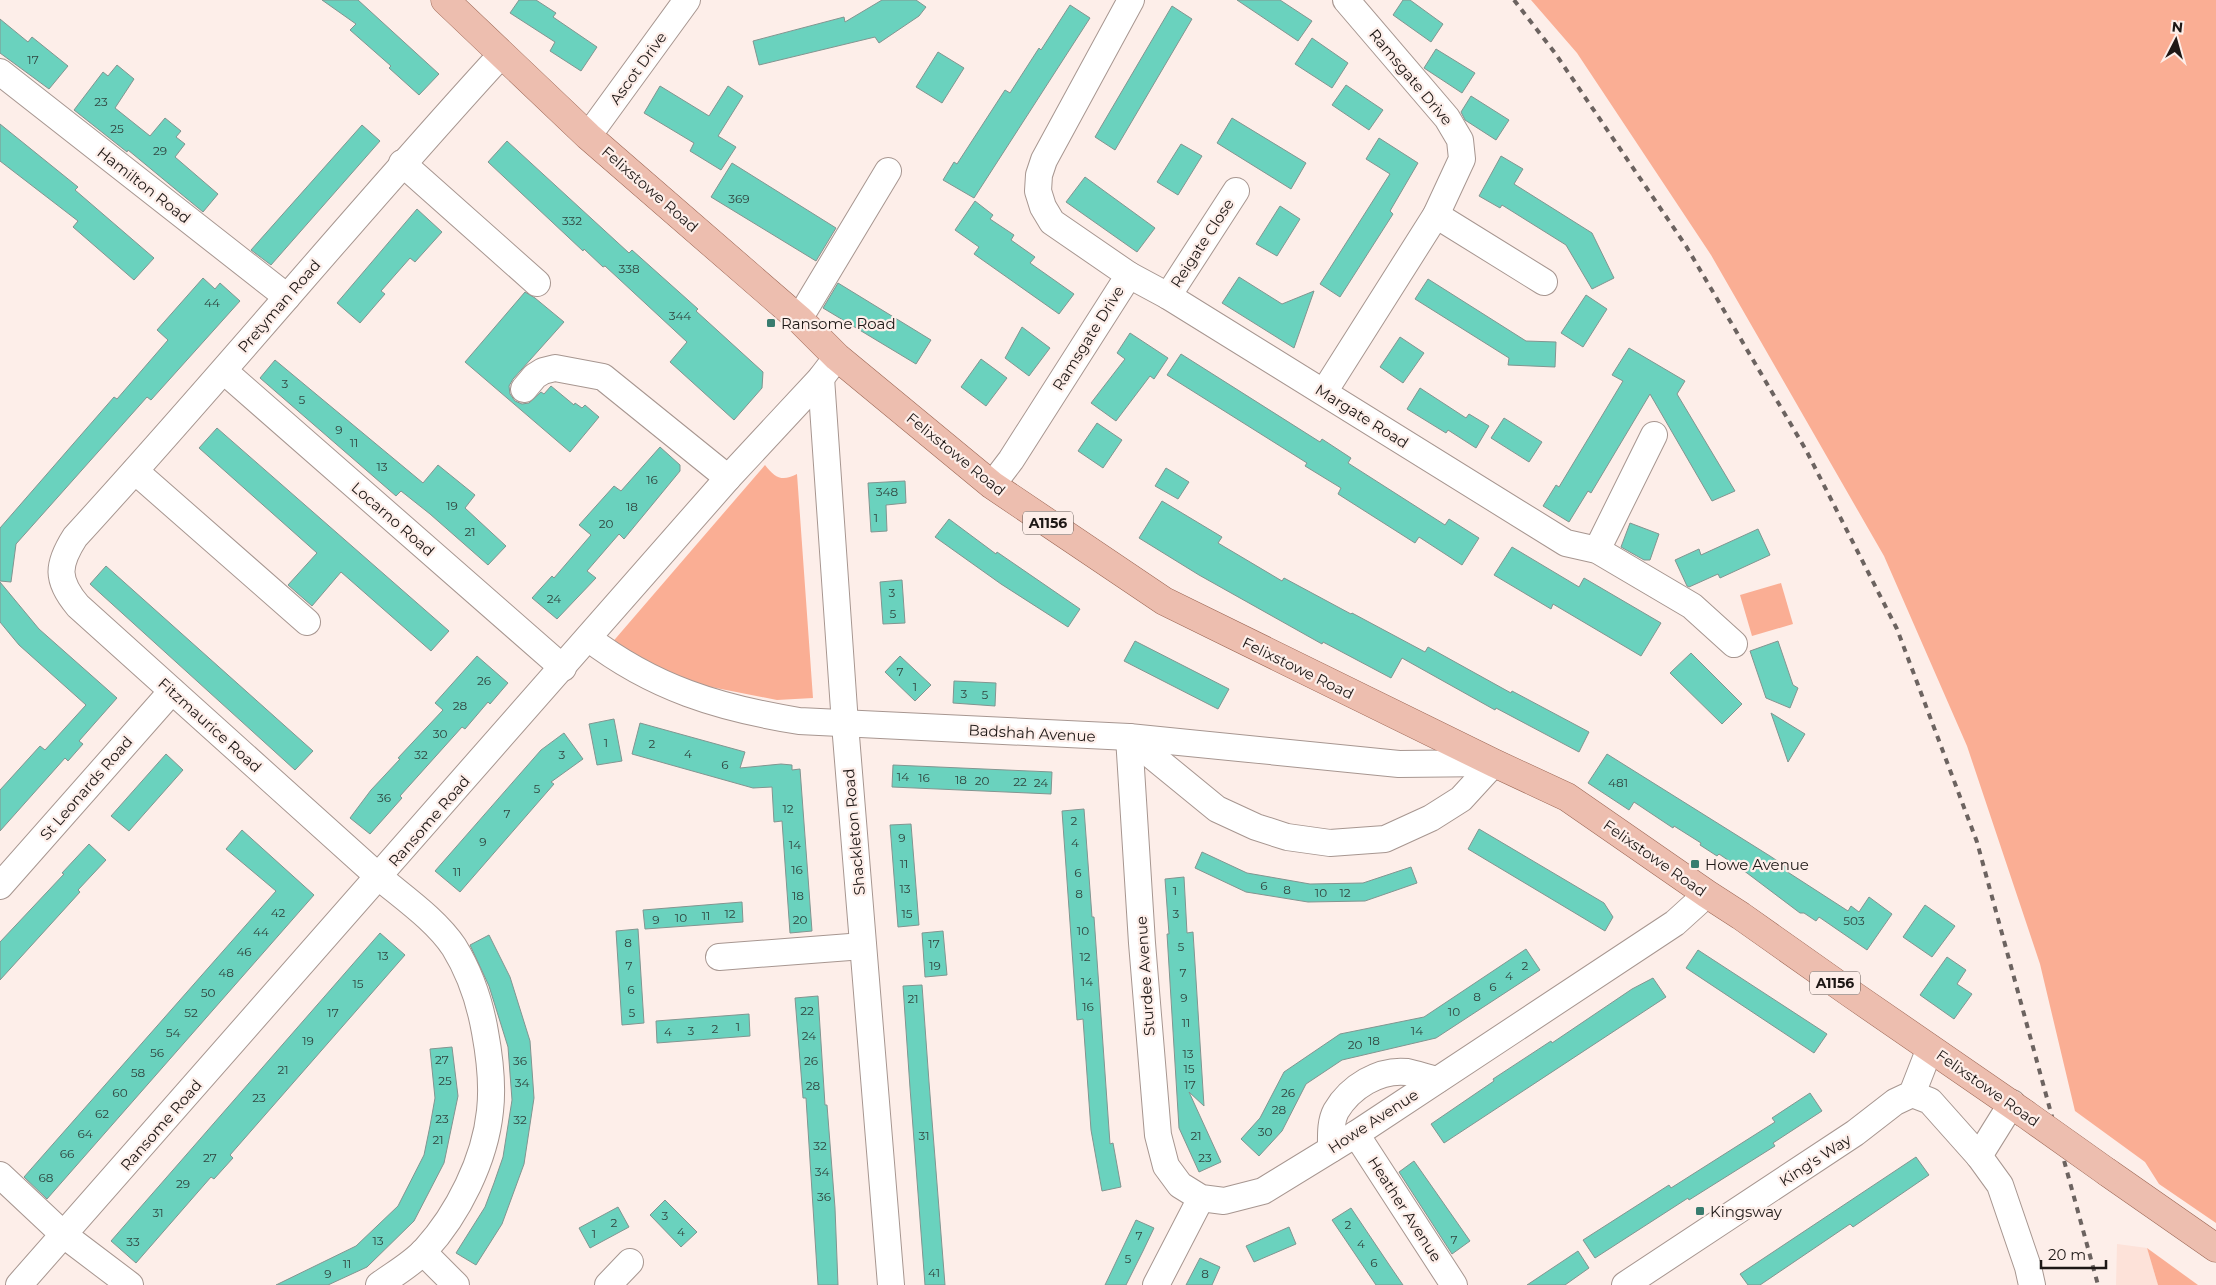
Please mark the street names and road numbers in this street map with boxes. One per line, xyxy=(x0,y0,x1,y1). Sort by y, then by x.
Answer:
street label: Ramsgate Drive xyxy=(1365,25,1457,129)
street label: Ascot Drive xyxy=(605,28,671,108)
street label: Felixstowe Road xyxy=(598,142,702,236)
street label: Hamilton Road xyxy=(93,143,195,227)
street label: Reigate Close xyxy=(1166,195,1238,291)
street label: Pretyman Road xyxy=(233,256,325,356)
street label: Ramsgate Drive xyxy=(1048,282,1128,394)
street label: Margate Road xyxy=(1312,380,1412,452)
street label: Felixstowe Road xyxy=(903,408,1009,500)
street label: Locarno Road xyxy=(348,478,438,560)
road number: A1156 xyxy=(1023,512,1073,534)
street label: Felixstowe Road xyxy=(1239,633,1357,703)
street label: Fitzmaurice Road xyxy=(154,674,266,776)
street label: Badshah Avenue xyxy=(968,720,1096,746)
street label: St Leonards Road xyxy=(36,732,136,844)
street label: Shackleton Road xyxy=(839,768,869,896)
street label: Ransome Road xyxy=(384,772,474,870)
street label: Felixstowe Road xyxy=(1600,815,1710,901)
street label: Sturdee Avenue xyxy=(1131,915,1159,1037)
road number: A1156 xyxy=(1810,971,1860,994)
street label: Felixstowe Road xyxy=(1933,1045,2043,1131)
street label: Ransome Road xyxy=(116,1076,206,1174)
street label: Howe Avenue xyxy=(1324,1085,1422,1157)
street label: King's Way xyxy=(1775,1129,1855,1190)
street label: Heather Avenue xyxy=(1364,1153,1446,1265)

